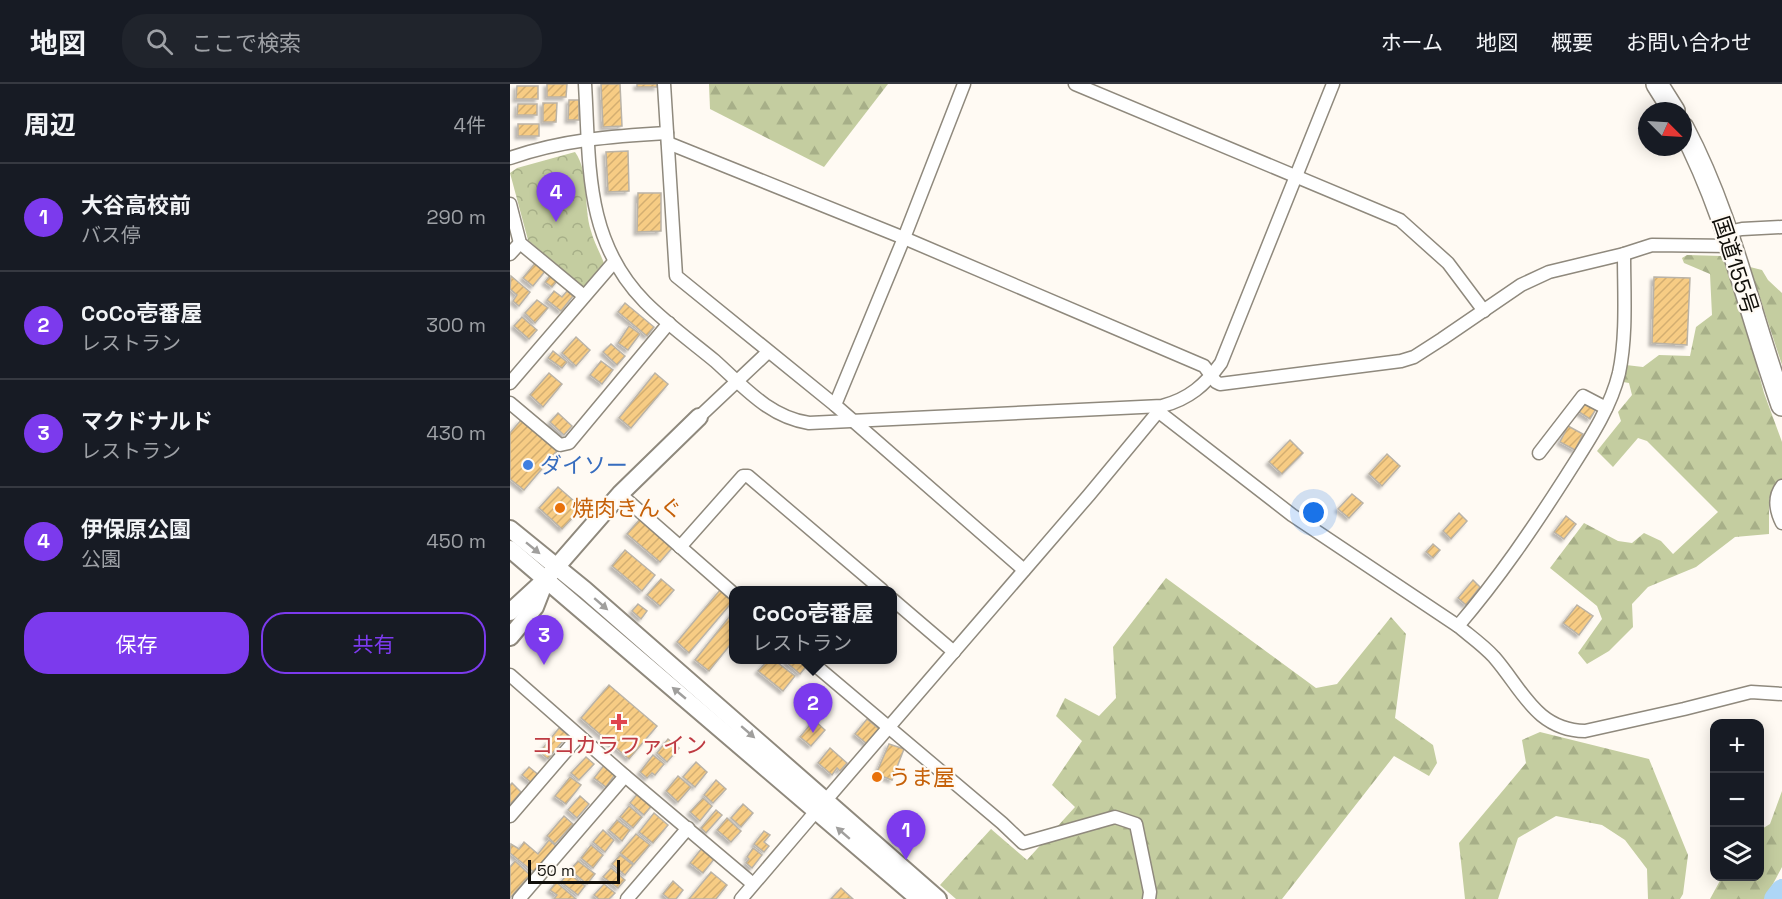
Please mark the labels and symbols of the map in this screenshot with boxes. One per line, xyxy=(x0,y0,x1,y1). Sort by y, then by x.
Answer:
north arrow xyxy=(1638,102,1692,156)
pin: 4 xyxy=(536,172,576,222)
street label: 国道155号 xyxy=(1707,212,1765,318)
place label: ダイソー xyxy=(540,451,628,479)
marker: ダイソー xyxy=(521,458,535,472)
place label: 焼肉きんぐ xyxy=(572,494,682,522)
your location xyxy=(1299,498,1328,527)
marker: 焼肉きんぐ xyxy=(553,501,567,515)
one-way arrow xyxy=(525,541,541,554)
one-way arrow xyxy=(593,597,608,610)
pin: 3 xyxy=(525,616,564,665)
pin: 2 xyxy=(794,684,832,733)
one-way arrow xyxy=(672,687,687,700)
marker: ココカラファイン xyxy=(612,715,626,729)
one-way arrow xyxy=(740,725,755,738)
place label: ココカラファイン xyxy=(531,731,707,759)
place label: うま屋 xyxy=(889,763,955,791)
marker: うま屋 xyxy=(870,770,884,784)
pin: 1 xyxy=(886,810,926,860)
one-way arrow xyxy=(836,827,851,840)
scale bar xyxy=(528,857,620,884)

